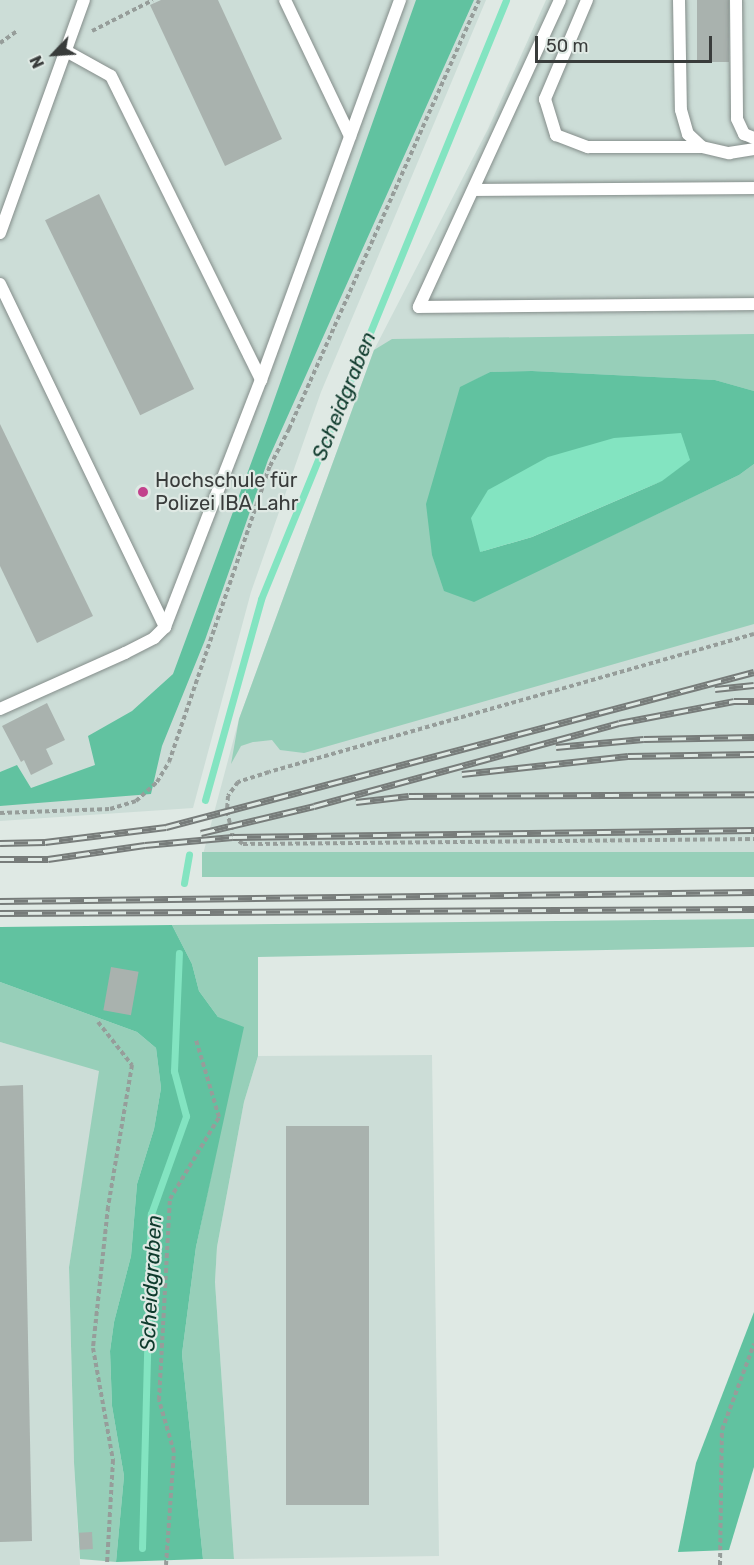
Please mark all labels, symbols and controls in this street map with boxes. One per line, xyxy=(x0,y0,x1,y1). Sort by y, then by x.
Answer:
north arrow xyxy=(24,24,84,84)
scale bar xyxy=(538,24,715,62)
text: 50 m xyxy=(546,35,589,57)
text: N xyxy=(26,53,48,71)
water label: Scheidgraben xyxy=(307,328,381,464)
place label: Hochschule für Polizei IBA Lahr xyxy=(155,468,299,515)
marker: Hochschule für Polizei IBA Lahr xyxy=(136,485,150,499)
water label: Scheidgraben xyxy=(135,1214,167,1352)

